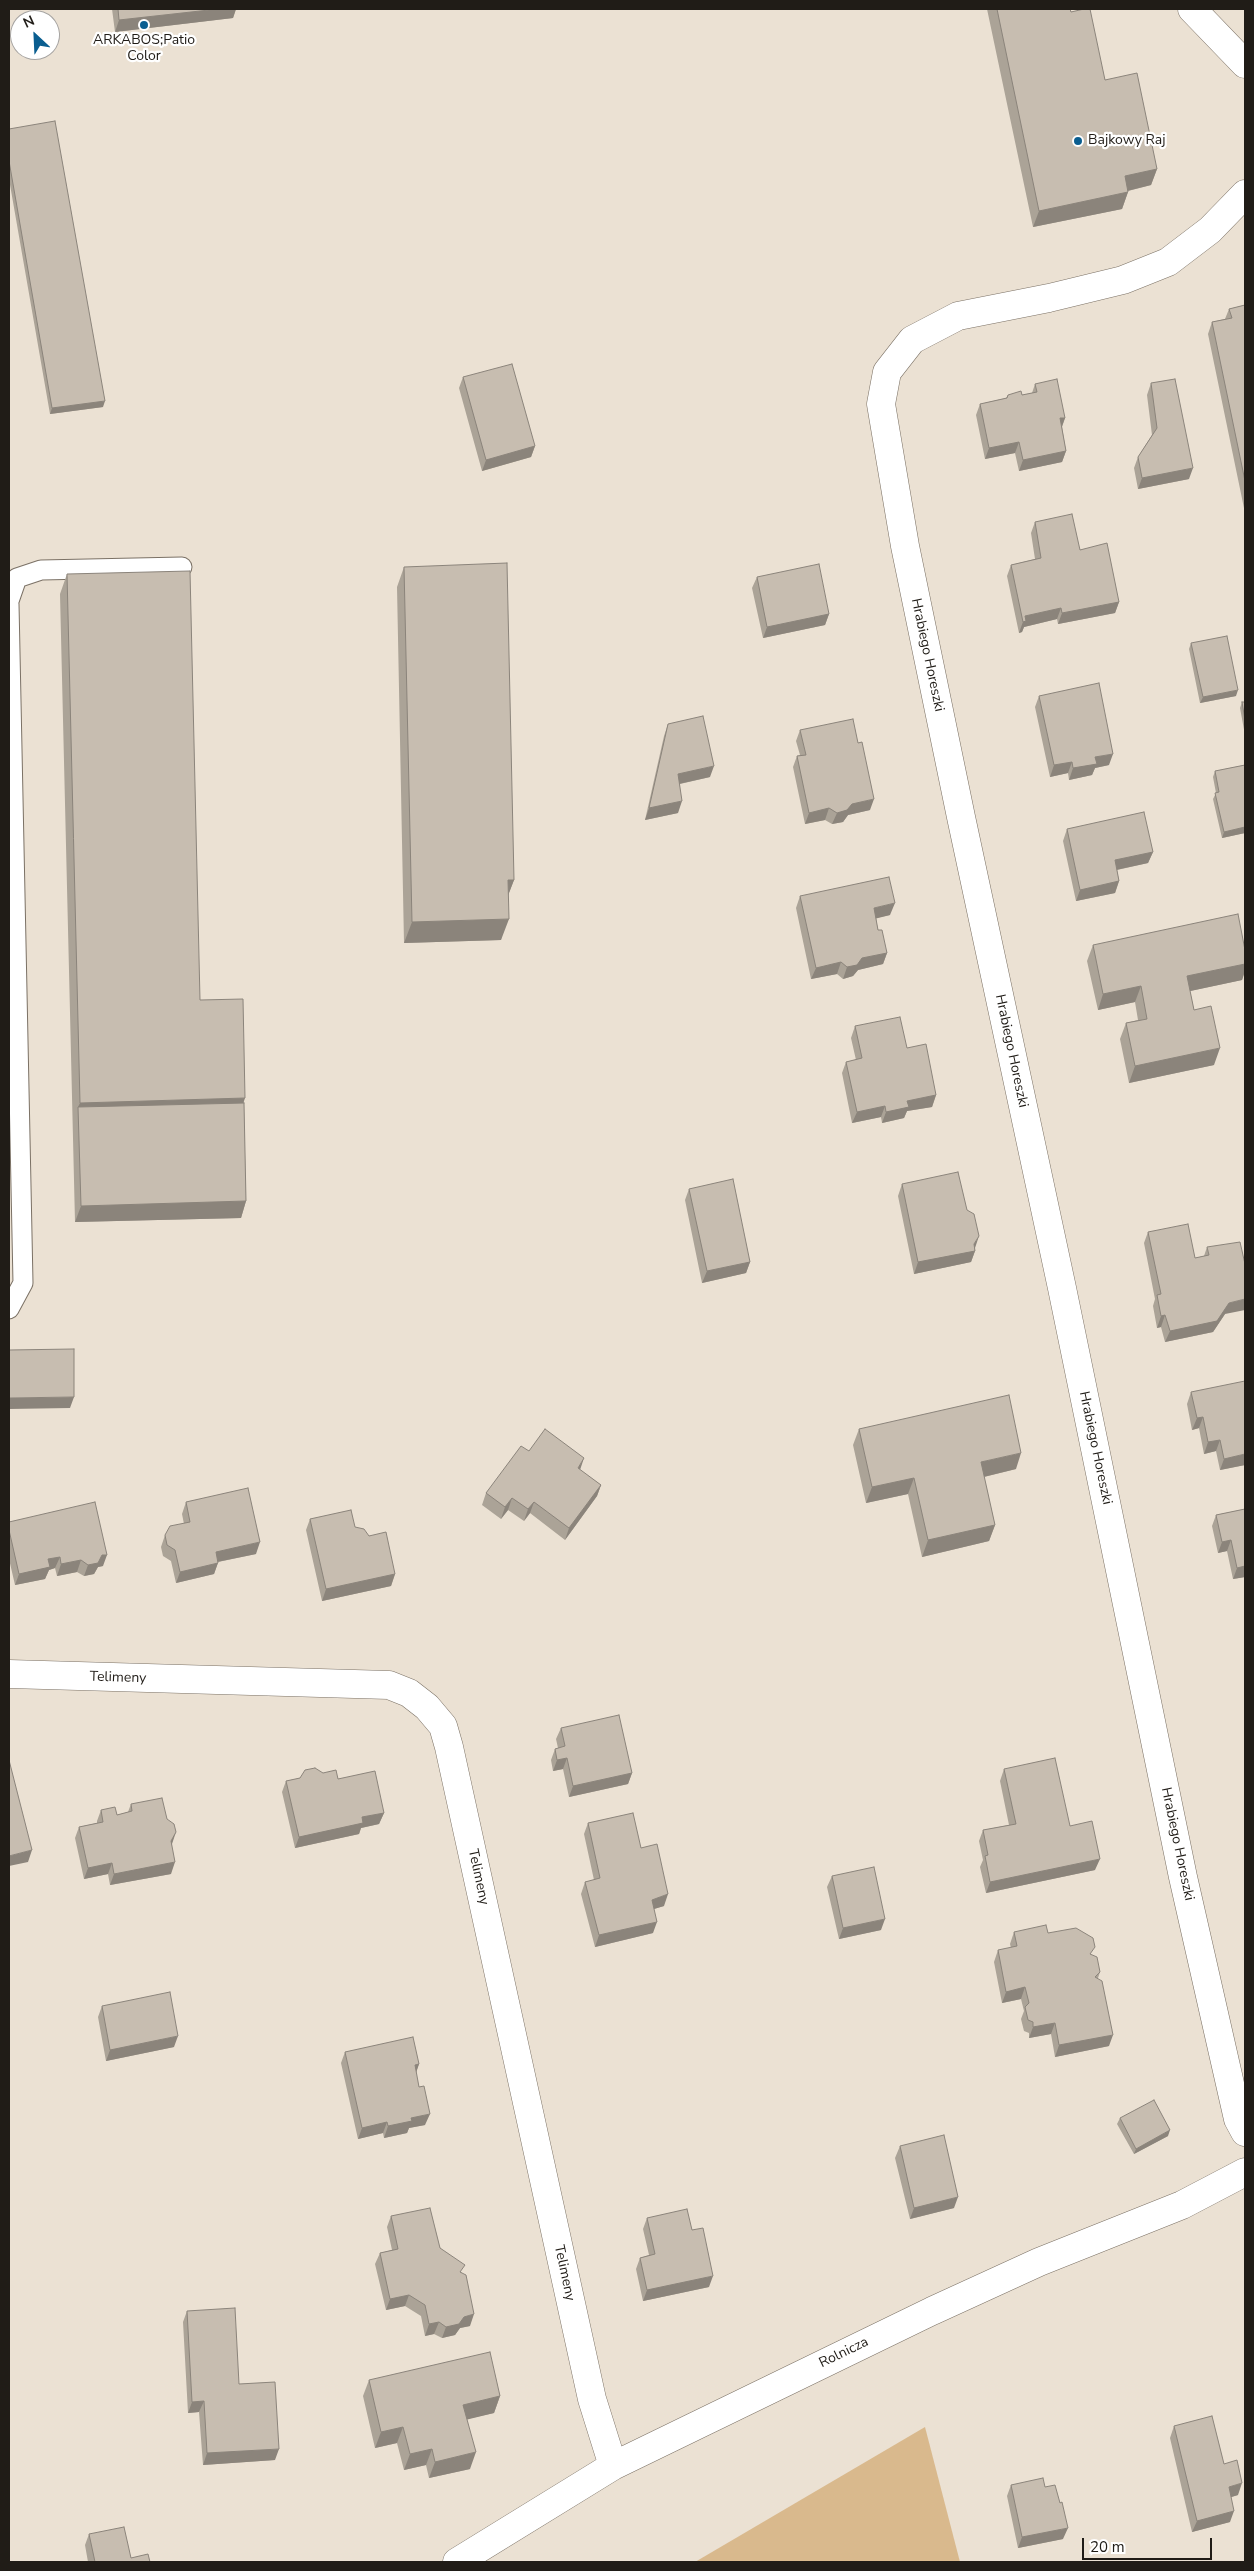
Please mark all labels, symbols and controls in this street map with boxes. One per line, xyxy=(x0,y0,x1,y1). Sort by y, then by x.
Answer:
north arrow xyxy=(10,10,60,60)
text: N xyxy=(20,11,38,33)
marker: ARKABOS;Patio Color xyxy=(138,19,150,31)
place label: ARKABOS;Patio Color xyxy=(93,33,195,65)
place label: Bajkowy Raj xyxy=(1088,133,1166,149)
marker: Bajkowy Raj xyxy=(1072,135,1084,147)
street label: Hrabiego Horeszki xyxy=(907,597,947,713)
street label: Hrabiego Horeszki xyxy=(991,993,1031,1109)
street label: Hrabiego Horeszki xyxy=(1075,1390,1115,1506)
street label: Telimeny xyxy=(89,1669,147,1687)
street label: Hrabiego Horeszki xyxy=(1157,1786,1197,1902)
street label: Telimeny xyxy=(464,1848,492,1906)
street label: Telimeny xyxy=(550,2244,578,2302)
street label: Rolnicza xyxy=(817,2334,871,2372)
scale bar xyxy=(1084,2528,1214,2560)
text: 20 m xyxy=(1090,2537,1125,2557)

